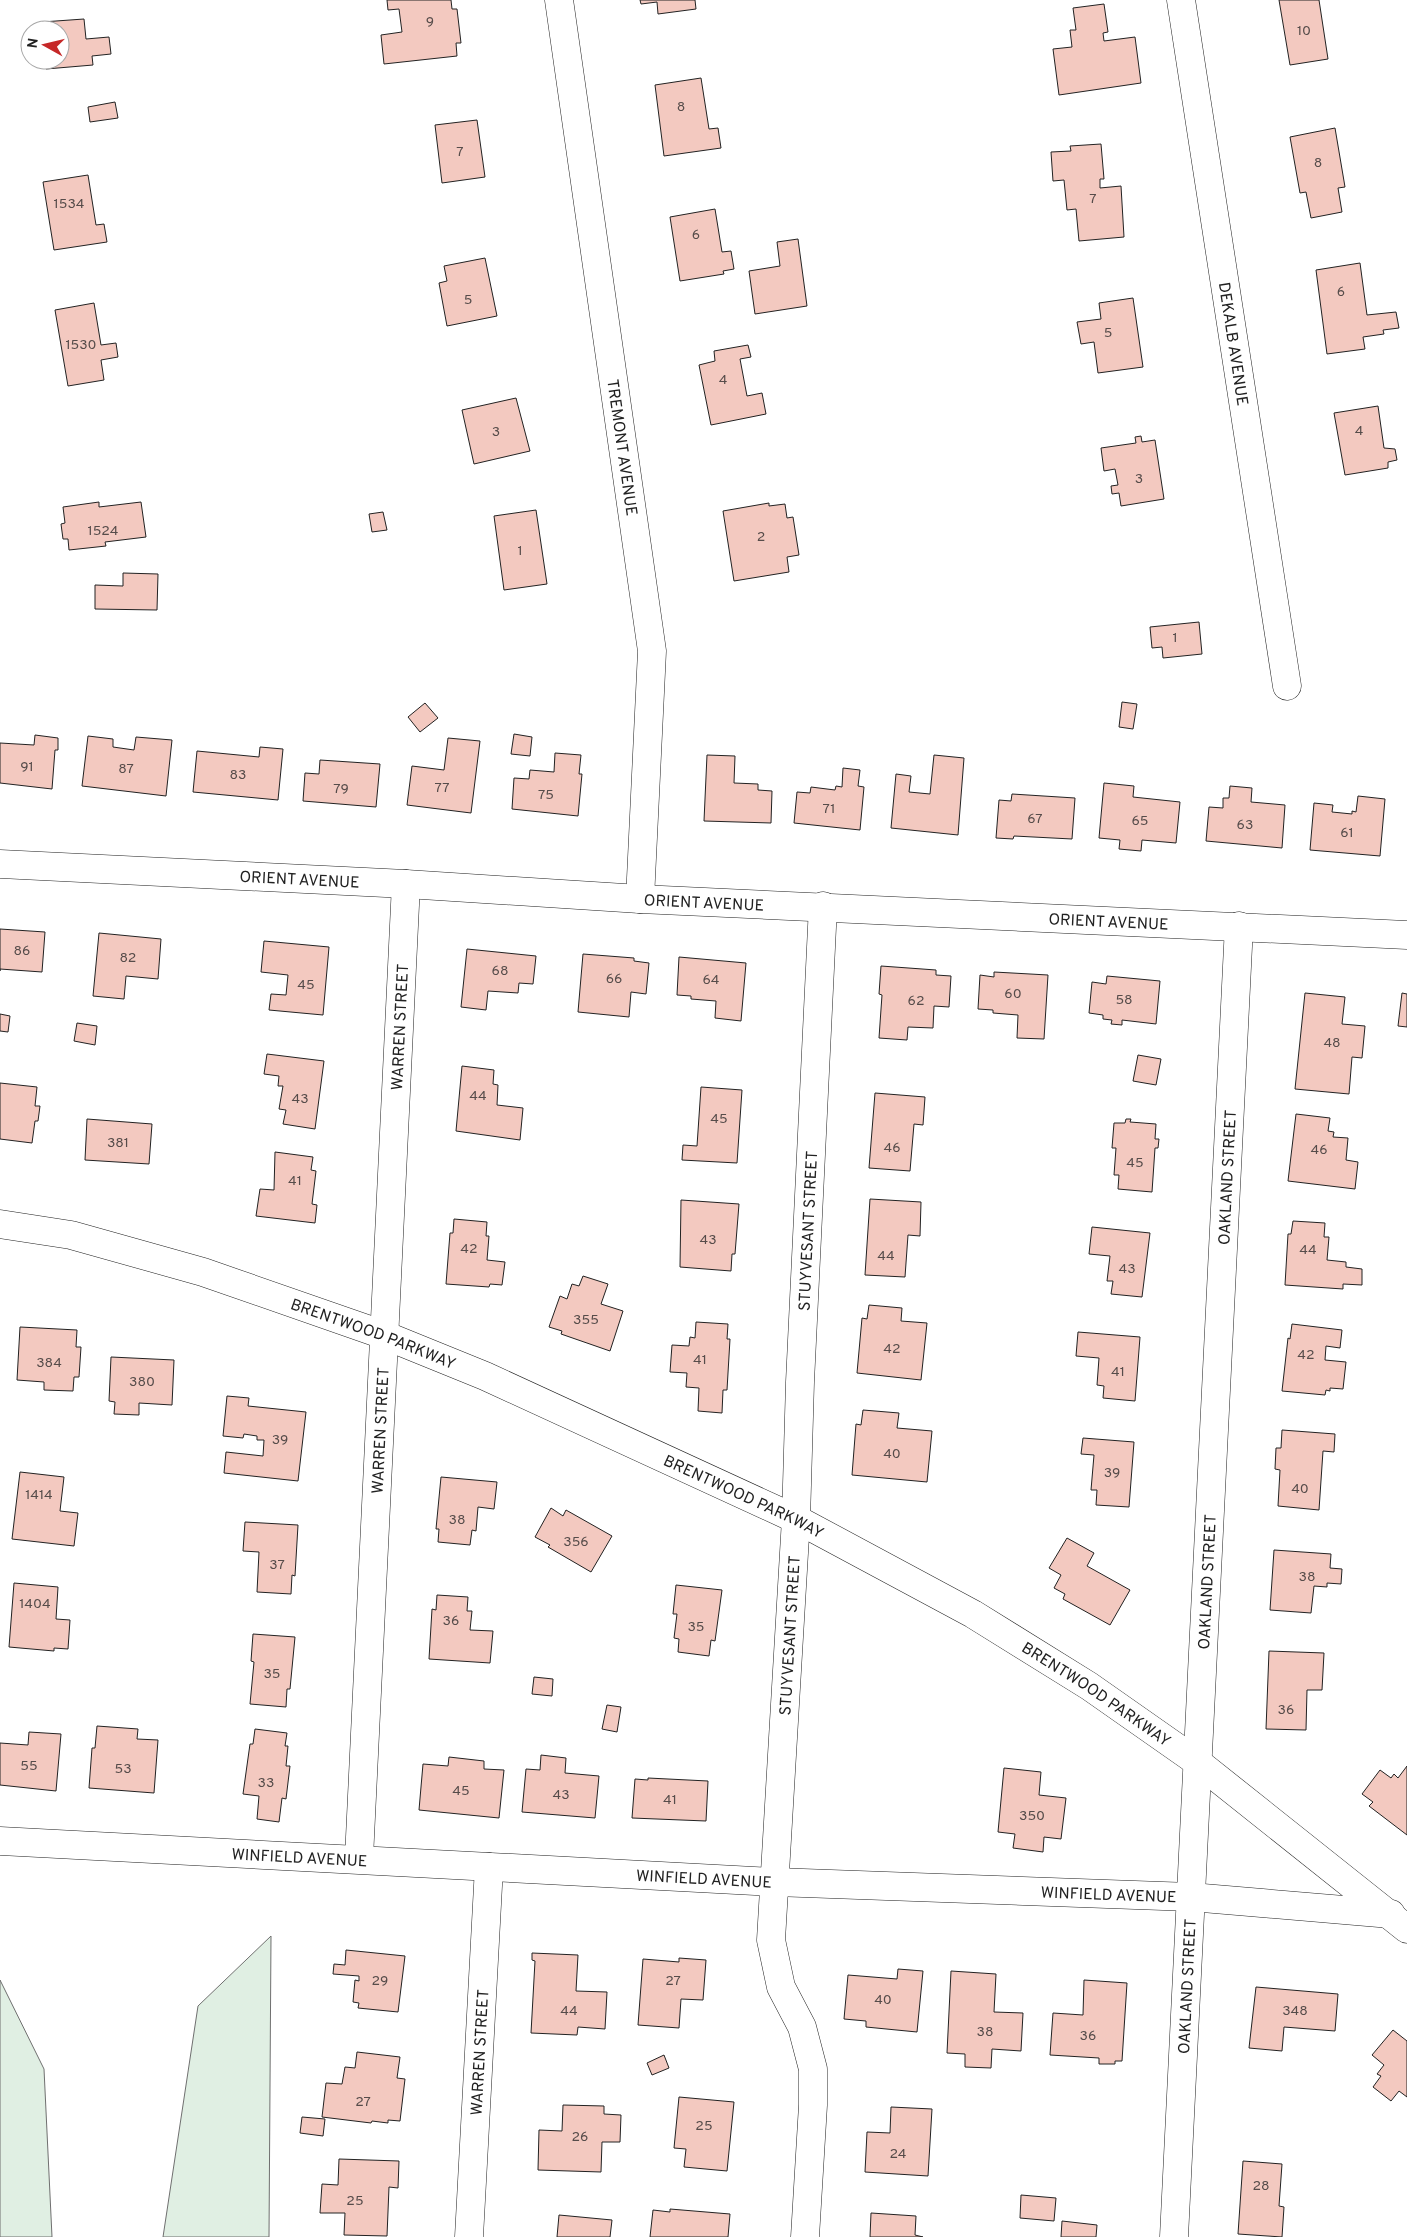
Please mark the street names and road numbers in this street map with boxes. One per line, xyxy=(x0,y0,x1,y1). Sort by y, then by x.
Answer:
street label: DEKALB AVENUE xyxy=(1213,281,1252,407)
street label: TREMONT AVENUE xyxy=(601,378,641,517)
street label: ORIENT AVENUE xyxy=(239,868,360,894)
street label: ORIENT AVENUE xyxy=(643,891,764,917)
street label: ORIENT AVENUE xyxy=(1048,910,1169,936)
street label: WARREN STREET xyxy=(388,963,414,1091)
street label: OAKLAND STREET xyxy=(1215,1109,1242,1246)
street label: STUYVESANT STREET xyxy=(795,1150,823,1312)
street label: BRENTWOOD PARKWAY xyxy=(287,1295,458,1375)
street label: WARREN STREET xyxy=(369,1367,395,1494)
street label: BRENTWOOD PARKWAY xyxy=(660,1451,827,1544)
street label: OAKLAND STREET xyxy=(1195,1514,1222,1650)
street label: STUYVESANT STREET xyxy=(776,1555,806,1716)
street label: BRENTWOOD PARKWAY xyxy=(1017,1639,1174,1752)
street label: WINFIELD AVENUE xyxy=(231,1845,368,1872)
street label: WINFIELD AVENUE xyxy=(635,1867,772,1894)
street label: WINFIELD AVENUE xyxy=(1040,1884,1177,1908)
street label: OAKLAND STREET xyxy=(1175,1918,1202,2055)
street label: WARREN STREET xyxy=(468,1989,494,2116)

